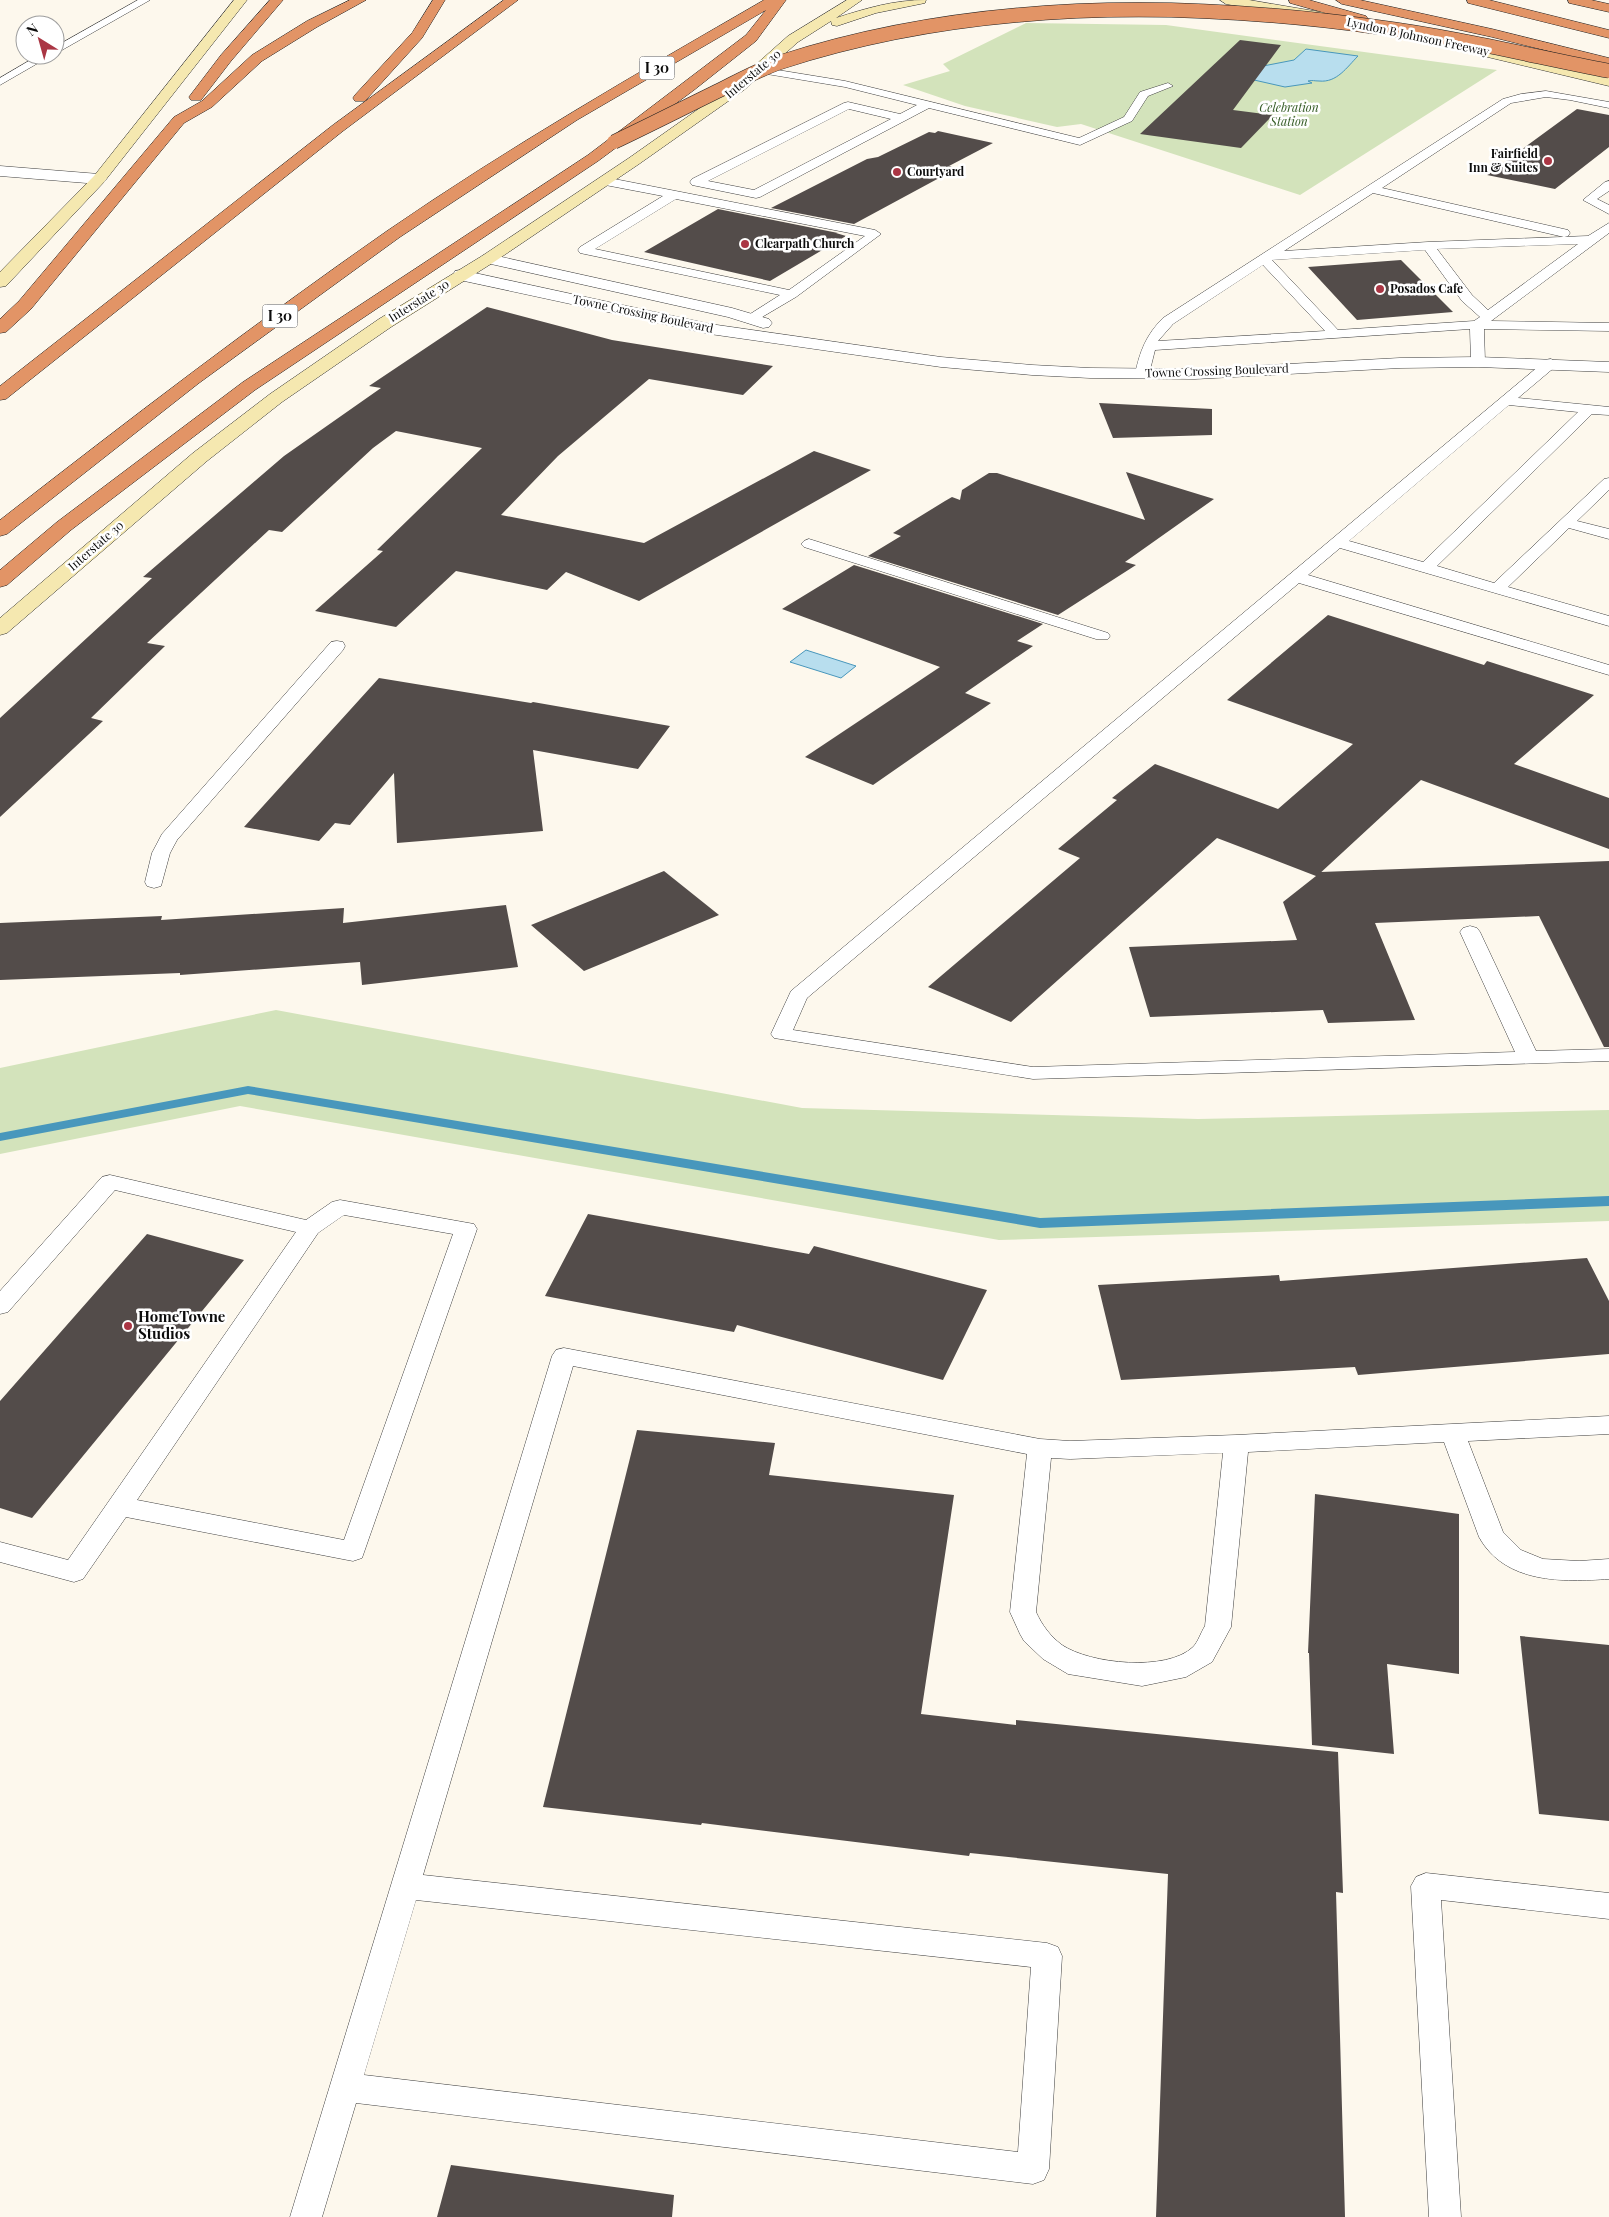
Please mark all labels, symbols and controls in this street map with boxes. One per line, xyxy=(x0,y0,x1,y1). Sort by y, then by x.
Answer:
street label: Lyndon B Johnson Freeway xyxy=(1345,13,1491,59)
north arrow xyxy=(15,15,65,65)
text: N xyxy=(22,19,42,40)
street label: Interstate 30 xyxy=(721,45,784,101)
road number: I 30 xyxy=(640,56,674,80)
park label: Celebration Station xyxy=(1259,99,1319,129)
place label: Fairfield Inn & Suites xyxy=(1469,145,1538,175)
marker: Fairfield Inn & Suites xyxy=(1542,155,1554,167)
place label: Courtyard xyxy=(907,163,964,179)
marker: Courtyard xyxy=(891,166,903,178)
place label: Clearpath Church xyxy=(755,235,855,251)
marker: Clearpath Church xyxy=(739,238,751,250)
street label: Interstate 30 xyxy=(385,275,452,325)
place label: Posados Cafe xyxy=(1390,280,1463,296)
marker: Posados Cafe xyxy=(1374,283,1386,295)
street label: Towne Crossing Boulevard xyxy=(571,290,715,336)
road number: I 30 xyxy=(262,304,298,328)
street label: Towne Crossing Boulevard xyxy=(1145,359,1289,381)
street label: Interstate 30 xyxy=(64,517,126,574)
place label: HomeTowne Studios xyxy=(138,1306,226,1343)
marker: HomeTowne Studios xyxy=(122,1320,134,1332)

